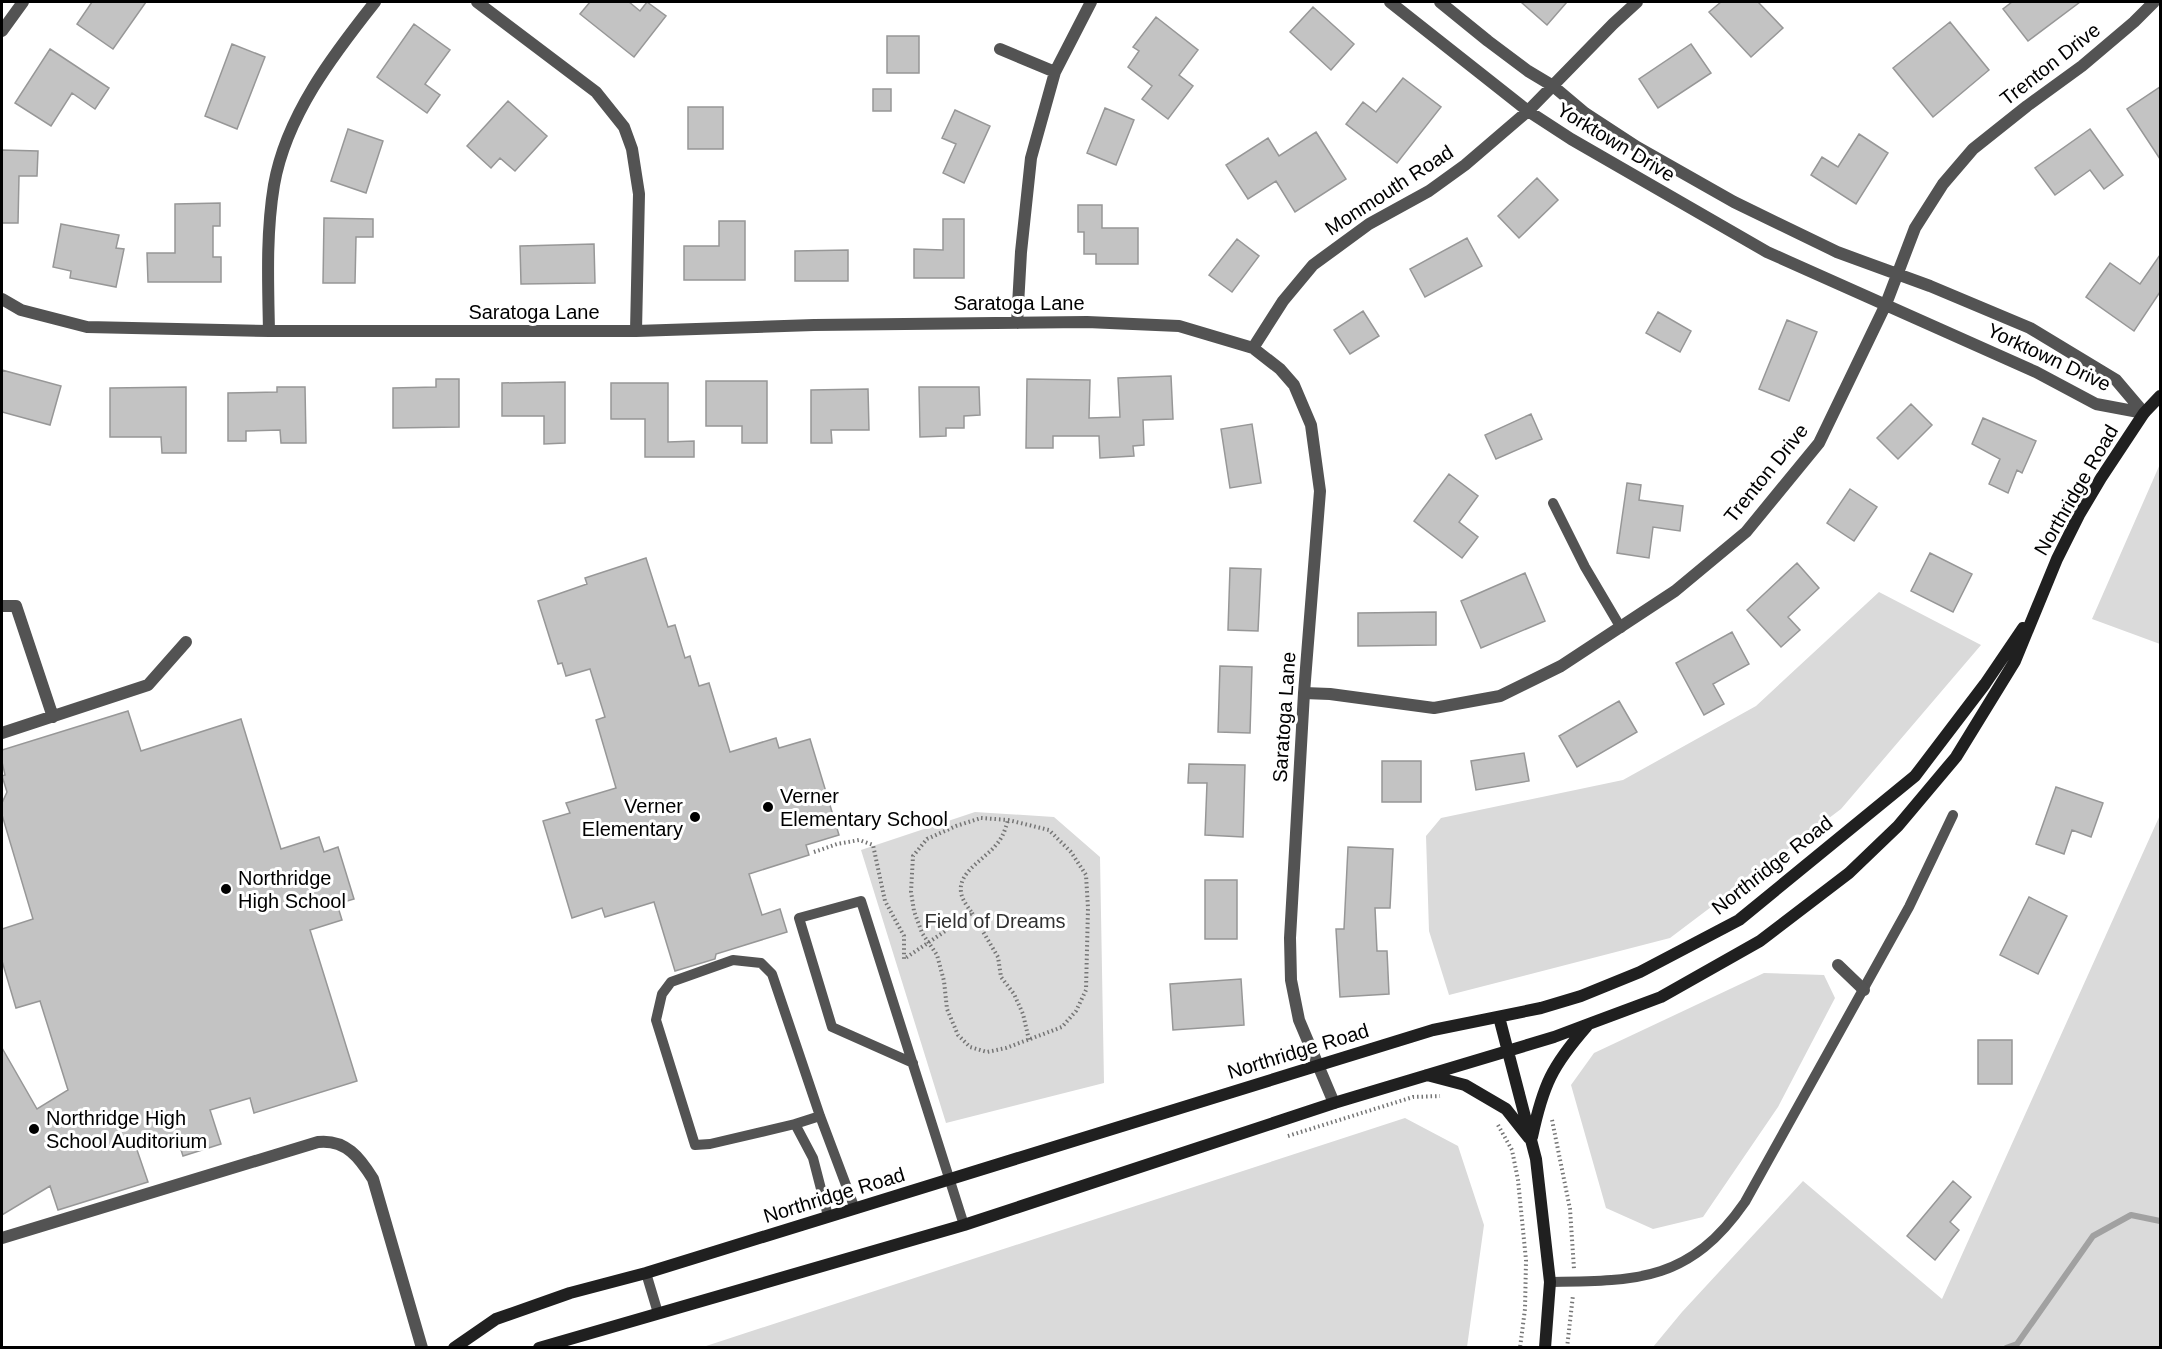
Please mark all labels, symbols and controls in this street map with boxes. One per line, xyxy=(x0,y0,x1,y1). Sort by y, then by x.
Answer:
street label: Trenton Drive xyxy=(1996,18,2104,110)
street label: Yorktown Drive xyxy=(1553,98,1679,186)
street label: Monmouth Road xyxy=(1321,141,1457,239)
street label: Saratoga Lane xyxy=(953,292,1085,314)
street label: Saratoga Lane xyxy=(468,301,600,323)
street label: Yorktown Drive xyxy=(1984,319,2114,395)
street label: Trenton Drive xyxy=(1720,419,1812,527)
street label: Northridge Road xyxy=(2030,421,2122,559)
street label: Saratoga Lane xyxy=(1268,651,1300,783)
place label: Verner Elementary School xyxy=(780,785,948,830)
place label: Verner Elementary xyxy=(582,795,683,840)
marker: Verner Elementary School xyxy=(761,800,775,814)
marker: Verner Elementary xyxy=(688,810,702,824)
street label: Northridge Road xyxy=(1707,811,1837,919)
place label: Northridge High School xyxy=(238,867,346,912)
marker: Northridge High School xyxy=(219,882,233,896)
park label: Field of Dreams xyxy=(924,910,1066,932)
street label: Northridge Road xyxy=(1225,1019,1371,1083)
place label: Northridge High School Auditorium xyxy=(46,1107,207,1152)
marker: Northridge High School Auditorium xyxy=(27,1122,41,1136)
street label: Northridge Road xyxy=(761,1163,907,1227)

